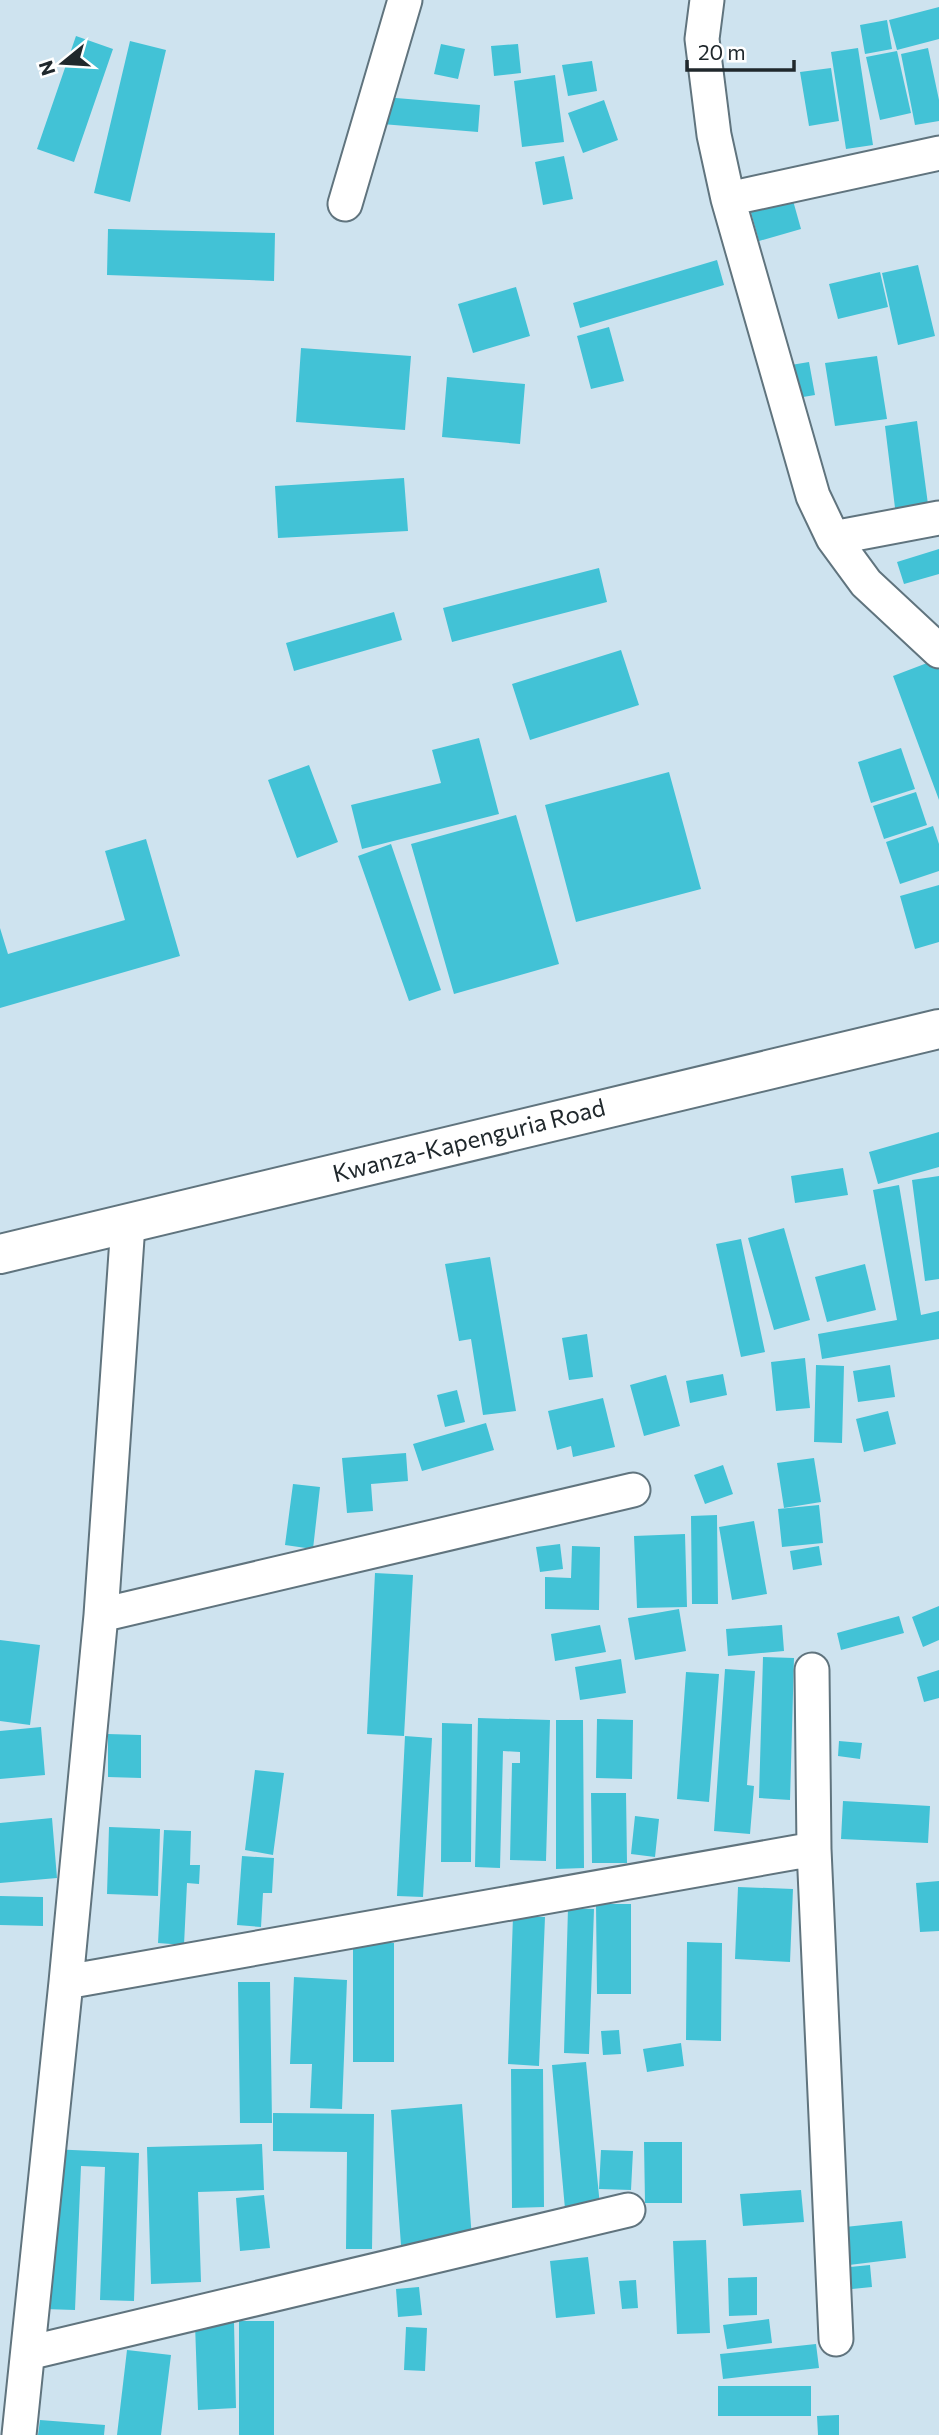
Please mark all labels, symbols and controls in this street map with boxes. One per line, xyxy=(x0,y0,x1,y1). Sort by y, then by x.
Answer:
north arrow xyxy=(28,28,98,98)
scale bar xyxy=(687,28,794,72)
text: 20 m xyxy=(698,39,746,64)
text: N xyxy=(33,58,59,79)
street label: Kwanza-Kapenguria Road xyxy=(329,1092,608,1187)

